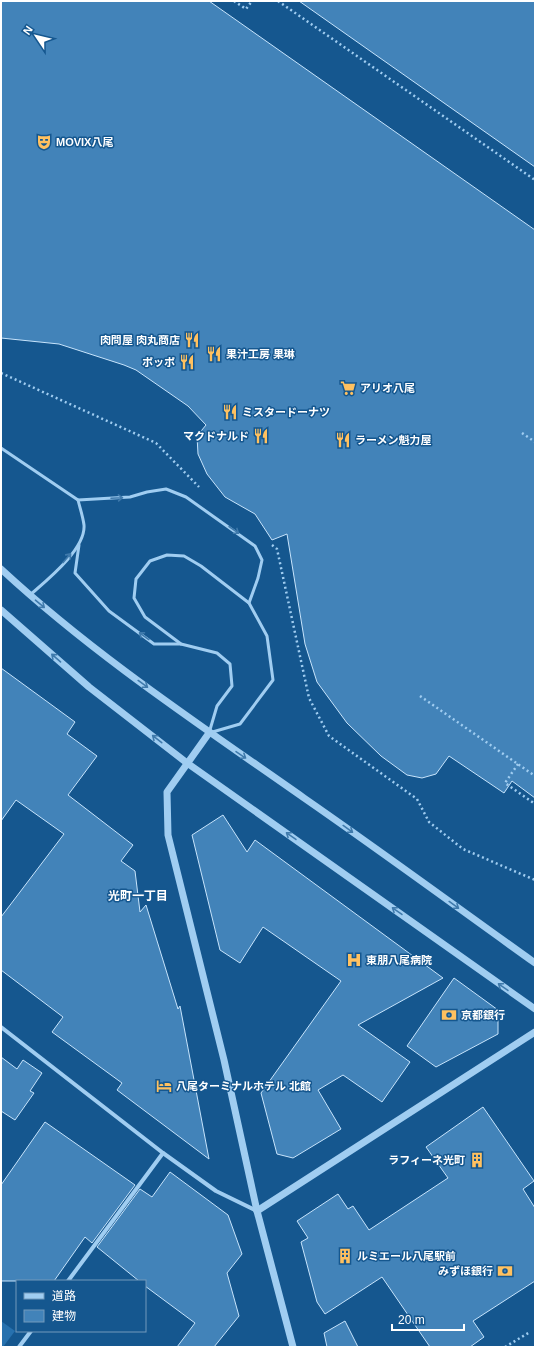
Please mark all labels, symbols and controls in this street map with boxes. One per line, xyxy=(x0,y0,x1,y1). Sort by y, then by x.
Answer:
north arrow xyxy=(16,16,56,56)
text: N xyxy=(21,24,35,37)
theatre icon: MOVIX八尾 xyxy=(35,133,53,151)
place label: MOVIX八尾 xyxy=(56,136,113,148)
restaurant icon: 肉問屋 肉丸商店 xyxy=(183,331,201,349)
place label: 肉問屋 肉丸商店 xyxy=(100,334,180,346)
restaurant icon: 果汁工房 果琳 xyxy=(205,345,223,363)
place label: 果汁工房 果琳 xyxy=(226,348,295,360)
restaurant icon: ポッポ xyxy=(178,353,196,371)
place label: ポッポ xyxy=(142,356,175,368)
supermarket icon: アリオ八尾 xyxy=(339,379,357,397)
place label: アリオ八尾 xyxy=(360,382,415,394)
restaurant icon: ミスタードーナツ xyxy=(221,403,239,421)
place label: ミスタードーナツ xyxy=(242,406,330,418)
restaurant icon: マクドナルド xyxy=(252,427,270,445)
place label: マクドナルド xyxy=(183,430,249,442)
restaurant icon: ラーメン魁力屋 xyxy=(334,431,352,449)
place label: ラーメン魁力屋 xyxy=(355,434,432,446)
one-way arrow xyxy=(110,495,123,502)
one-way arrow xyxy=(228,526,239,534)
one-way arrow xyxy=(63,553,72,563)
one-way arrow xyxy=(35,600,46,609)
one-way arrow xyxy=(139,632,150,640)
one-way arrow xyxy=(50,653,61,662)
one-way arrow xyxy=(137,680,148,688)
one-way arrow xyxy=(151,735,162,744)
one-way arrow xyxy=(236,751,247,759)
one-way arrow xyxy=(342,825,353,833)
one-way arrow xyxy=(286,832,297,840)
district label: 光町一丁目 xyxy=(108,889,168,903)
one-way arrow xyxy=(448,901,459,909)
one-way arrow xyxy=(392,907,403,915)
hospital icon: 東朋八尾病院 xyxy=(345,951,363,969)
place label: 東朋八尾病院 xyxy=(366,954,432,966)
one-way arrow xyxy=(498,983,509,991)
bank icon: 京都銀行 xyxy=(440,1006,458,1024)
place label: 京都銀行 xyxy=(461,1009,505,1021)
hotel icon: 八尾ターミナルホテル 北館 xyxy=(155,1077,173,1095)
place label: 八尾ターミナルホテル 北館 xyxy=(176,1080,311,1092)
building icon: ラフィーネ光町 xyxy=(468,1151,486,1169)
place label: ラフィーネ光町 xyxy=(388,1154,465,1166)
building icon: ルミエール八尾駅前 xyxy=(336,1247,354,1265)
place label: ルミエール八尾駅前 xyxy=(357,1250,456,1262)
bank icon: みずほ銀行 xyxy=(496,1262,514,1280)
place label: みずほ銀行 xyxy=(438,1265,493,1277)
legend xyxy=(16,1280,146,1332)
text: 道路 xyxy=(52,1289,76,1303)
scale bar xyxy=(392,1306,464,1332)
text: 建物 xyxy=(52,1309,76,1323)
text: 20 m xyxy=(398,1313,425,1327)

